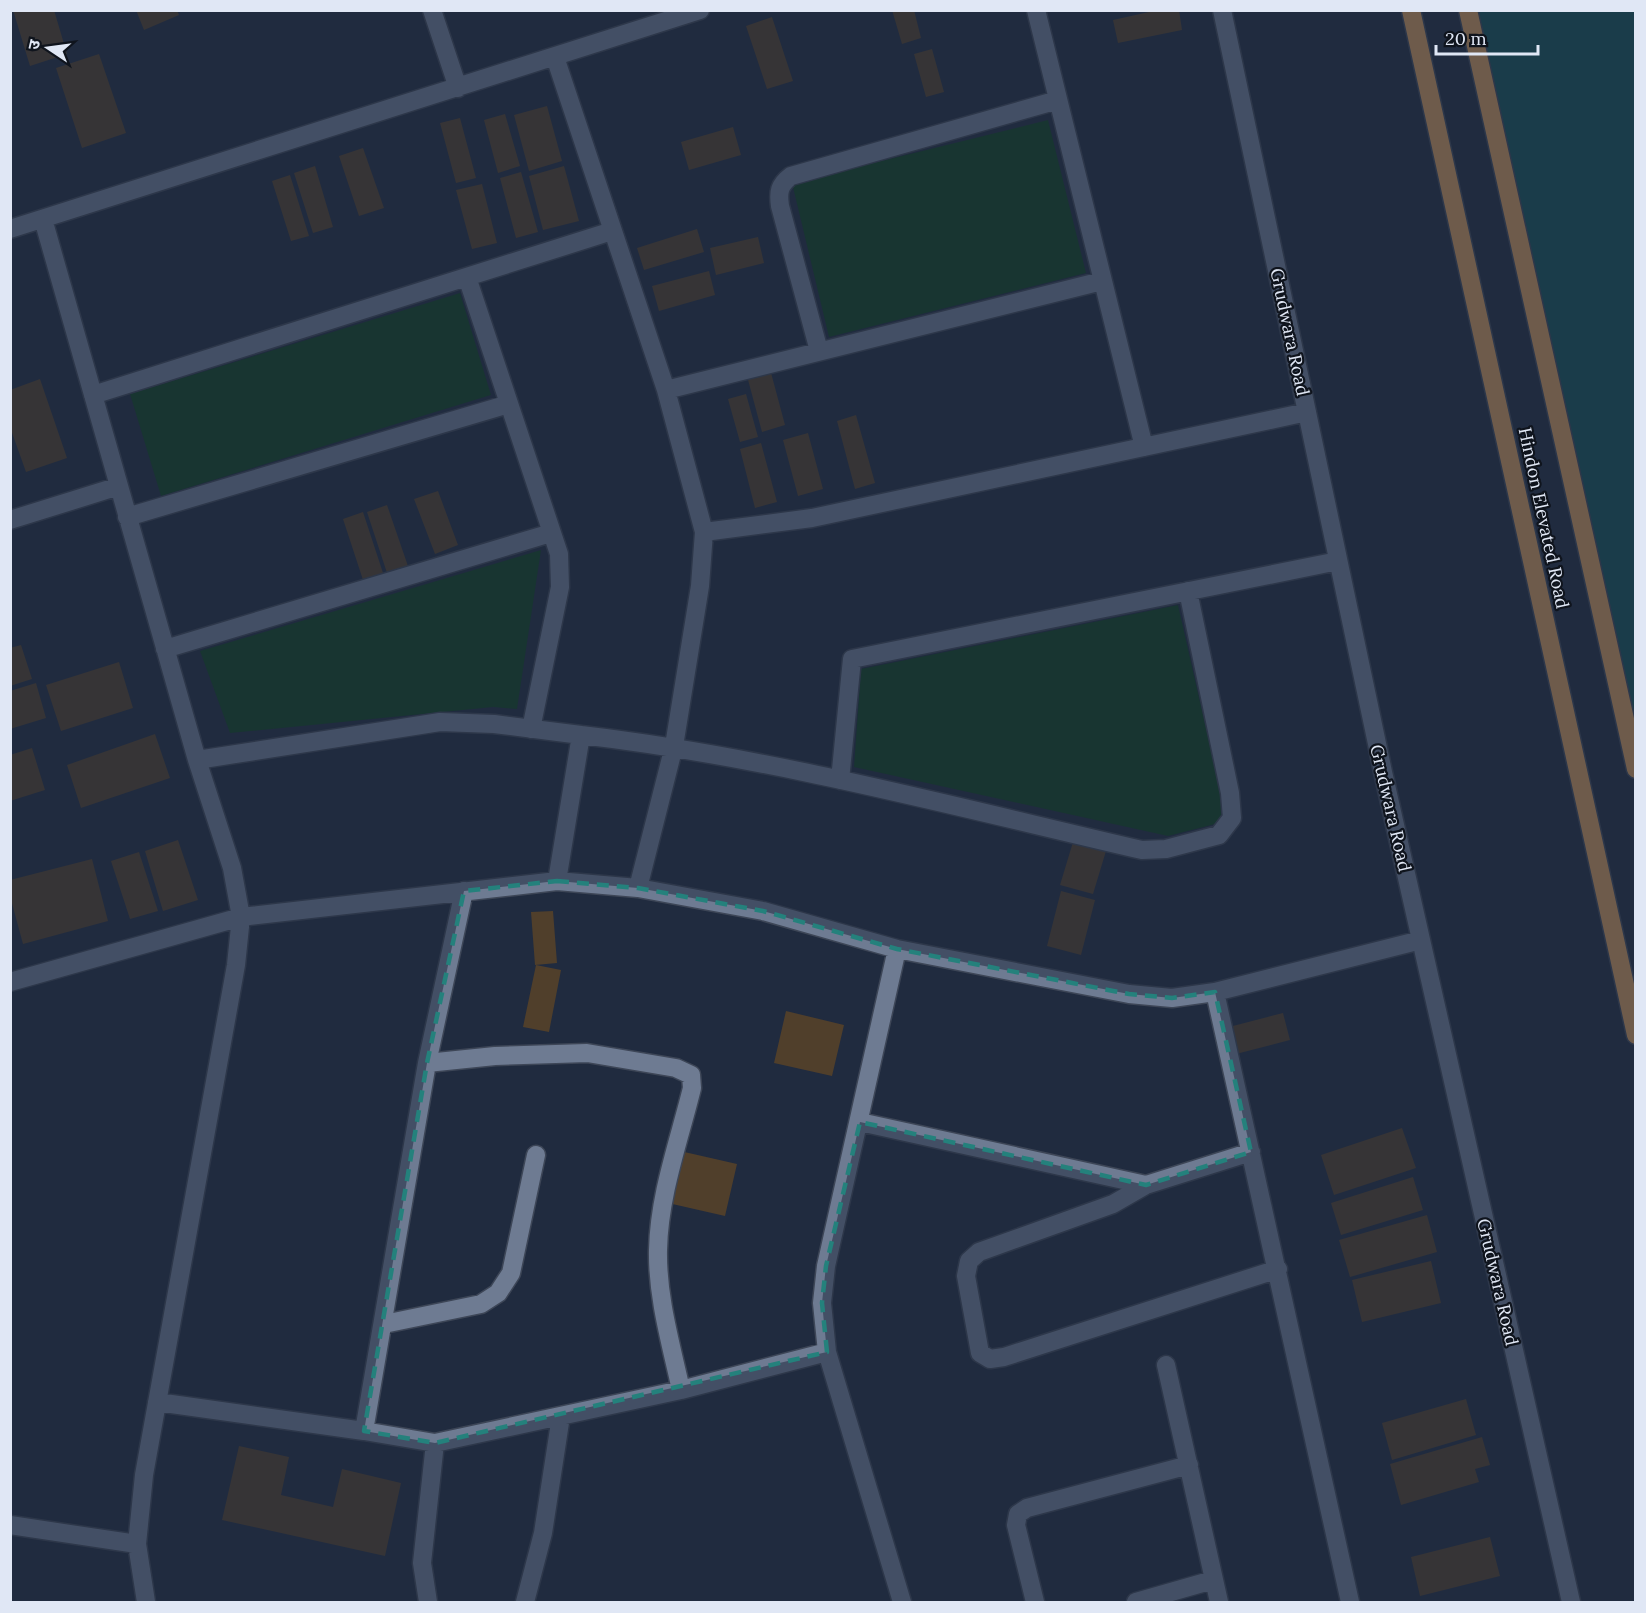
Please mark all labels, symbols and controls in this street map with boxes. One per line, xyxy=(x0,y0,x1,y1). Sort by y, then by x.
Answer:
north arrow xyxy=(18,18,78,78)
scale bar xyxy=(1436,18,1538,56)
text: 20 m xyxy=(1445,27,1487,50)
text: उ xyxy=(23,37,44,51)
street label: Grudwara Road xyxy=(1265,266,1315,398)
street label: Hindon Elevated Road xyxy=(1514,425,1574,611)
street label: Grudwara Road xyxy=(1365,742,1417,874)
street label: Grudwara Road xyxy=(1472,1216,1524,1348)

